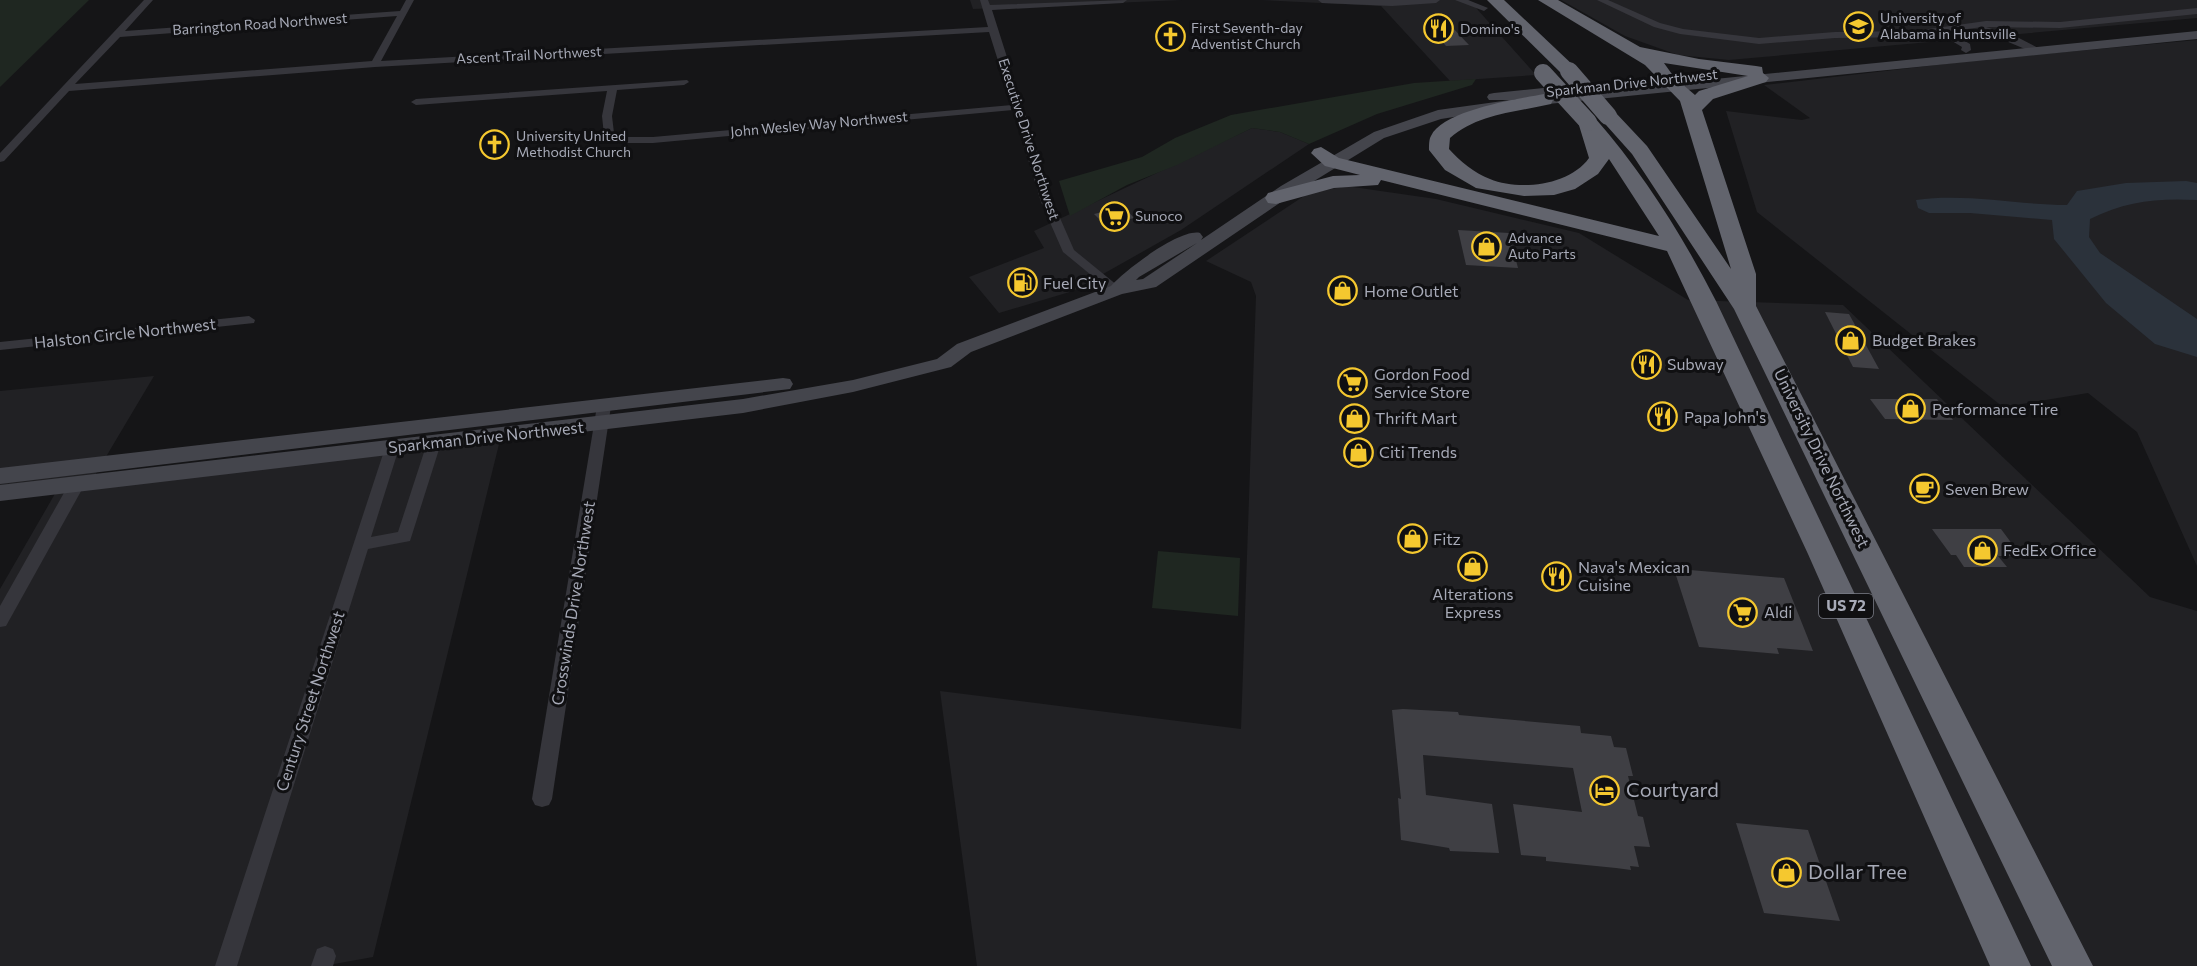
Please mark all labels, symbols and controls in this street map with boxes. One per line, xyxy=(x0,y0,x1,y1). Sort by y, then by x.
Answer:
street label: Barrington Road Northwest xyxy=(172,9,348,38)
place label: University of Alabama in Huntsville xyxy=(1880,9,2016,42)
school or university icon: University of Alabama in Huntsville xyxy=(1843,10,1875,42)
restaurant icon: Domino's xyxy=(1423,13,1455,45)
place label: First Seventh-day Adventist Church xyxy=(1191,19,1303,52)
church icon: First Seventh-day Adventist Church xyxy=(1154,20,1186,52)
place label: Domino's xyxy=(1460,20,1520,37)
street label: Ascent Trail Northwest xyxy=(456,42,602,67)
street label: Executive Drive Northwest xyxy=(995,56,1064,222)
street label: Sparkman Drive Northwest xyxy=(1545,65,1719,100)
street label: John Wesley Way Northwest xyxy=(730,107,909,140)
place label: University United Methodist Church xyxy=(516,127,631,160)
church icon: University United Methodist Church xyxy=(479,128,511,160)
supermarket icon: Sunoco xyxy=(1098,200,1130,232)
place label: Sunoco xyxy=(1135,207,1183,224)
place label: Advance Auto Parts xyxy=(1508,229,1576,262)
shop icon: Advance Auto Parts xyxy=(1471,230,1503,262)
fuel station icon: Fuel City xyxy=(1006,267,1038,299)
place label: Fuel City xyxy=(1043,273,1106,292)
shop icon: Home Outlet xyxy=(1327,275,1359,307)
place label: Home Outlet xyxy=(1364,281,1459,300)
street label: Halston Circle Northwest xyxy=(33,313,217,352)
shop icon: Budget Brakes xyxy=(1835,324,1867,356)
place label: Budget Brakes xyxy=(1872,330,1976,349)
restaurant icon: Subway xyxy=(1630,348,1662,380)
place label: Subway xyxy=(1667,354,1724,373)
place label: Gordon Food Service Store xyxy=(1374,364,1470,401)
street label: University Drive Northwest xyxy=(1771,365,1874,551)
supermarket icon: Gordon Food Service Store xyxy=(1337,367,1369,399)
shop icon: Performance Tire xyxy=(1895,393,1927,425)
place label: Performance Tire xyxy=(1932,399,2058,418)
restaurant icon: Papa John's xyxy=(1647,401,1679,433)
shop icon: Thrift Mart xyxy=(1338,402,1370,434)
place label: Papa John's xyxy=(1684,407,1766,426)
place label: Thrift Mart xyxy=(1375,408,1458,427)
street label: Sparkman Drive Northwest xyxy=(387,417,585,456)
shop icon: Citi Trends xyxy=(1342,436,1374,468)
place label: Citi Trends xyxy=(1379,442,1457,461)
cafe icon: Seven Brew xyxy=(1908,473,1940,505)
place label: Seven Brew xyxy=(1945,479,2029,498)
street label: Crosswinds Drive Northwest xyxy=(547,499,598,706)
shop icon: Fitz xyxy=(1396,523,1428,555)
place label: Fitz xyxy=(1433,529,1461,548)
shop icon: FedEx Office xyxy=(1966,534,1998,566)
place label: FedEx Office xyxy=(2003,540,2096,559)
shop icon: Alterations Express xyxy=(1457,550,1489,582)
place label: Nava's Mexican Cuisine xyxy=(1578,557,1690,594)
restaurant icon: Nava's Mexican Cuisine xyxy=(1541,560,1573,592)
place label: Alterations Express xyxy=(1432,584,1514,621)
road number: US 72 xyxy=(1819,594,1873,618)
supermarket icon: Aldi xyxy=(1727,596,1759,628)
place label: Aldi xyxy=(1764,602,1792,621)
street label: Century Street Northwest xyxy=(271,608,348,793)
hotel icon: Courtyard xyxy=(1589,774,1621,806)
place label: Courtyard xyxy=(1626,777,1719,801)
shop icon: Dollar Tree xyxy=(1771,856,1803,888)
place label: Dollar Tree xyxy=(1808,859,1907,883)

